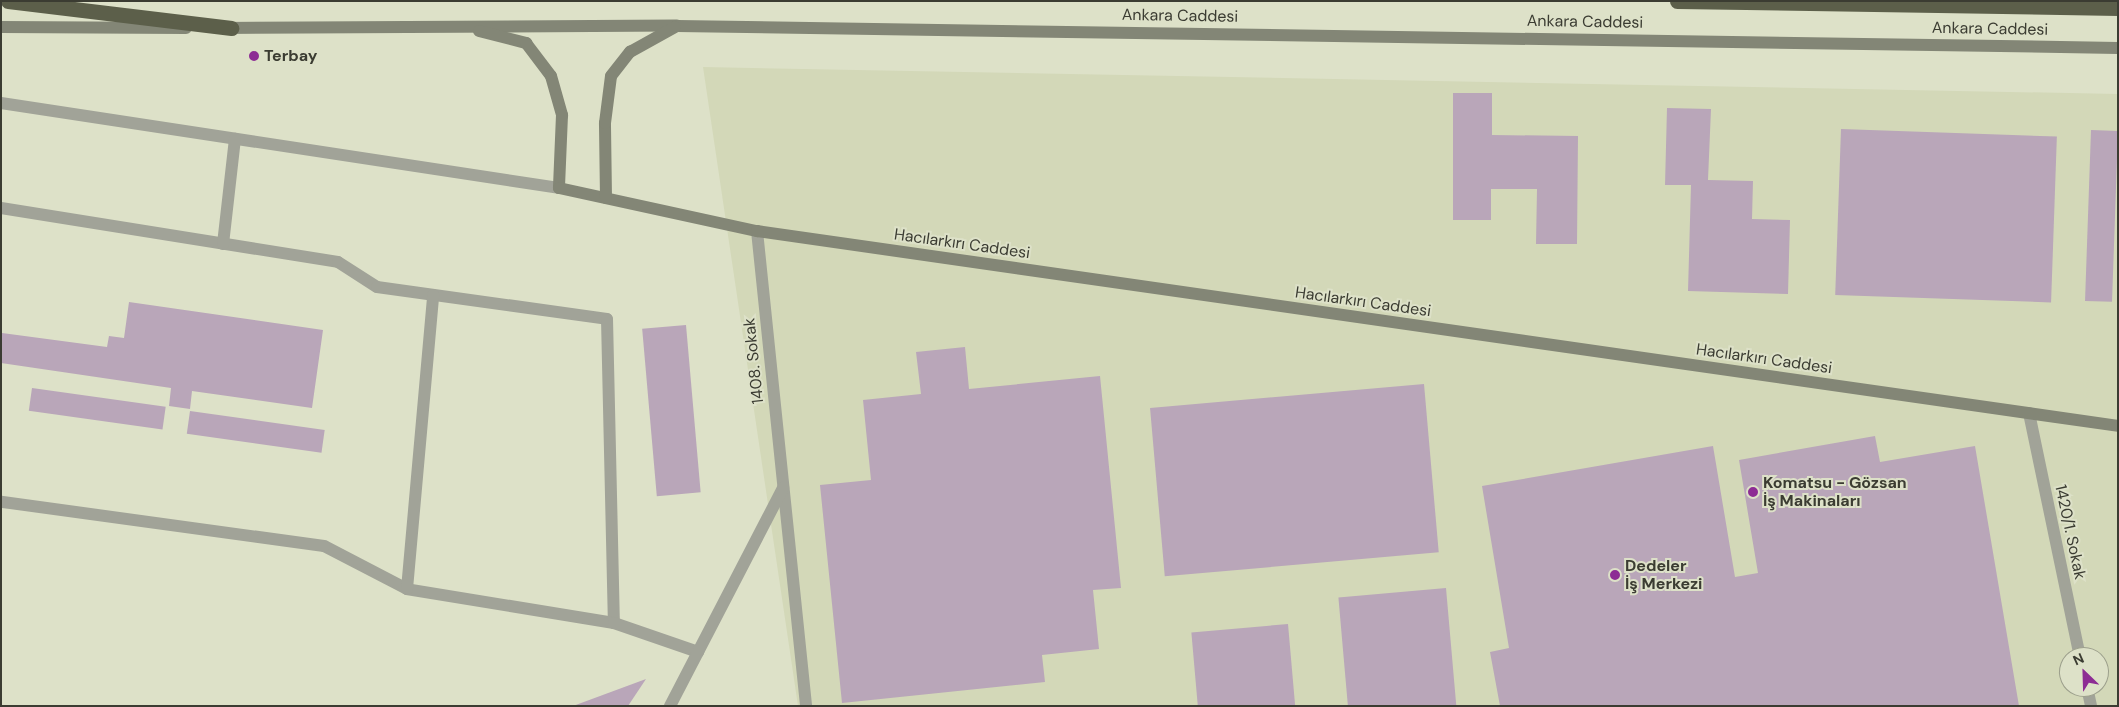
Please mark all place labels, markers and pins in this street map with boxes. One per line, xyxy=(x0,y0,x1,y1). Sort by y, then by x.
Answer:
place label: Terbay xyxy=(264,46,318,66)
marker: Terbay xyxy=(248,50,260,62)
place label: Komatsu - Gözsan İş Makinaları xyxy=(1763,473,1907,511)
marker: Komatsu - Gözsan İş Makinaları xyxy=(1747,486,1759,498)
place label: Dedeler İş Merkezi xyxy=(1625,556,1702,594)
marker: Dedeler İş Merkezi xyxy=(1609,569,1621,581)

